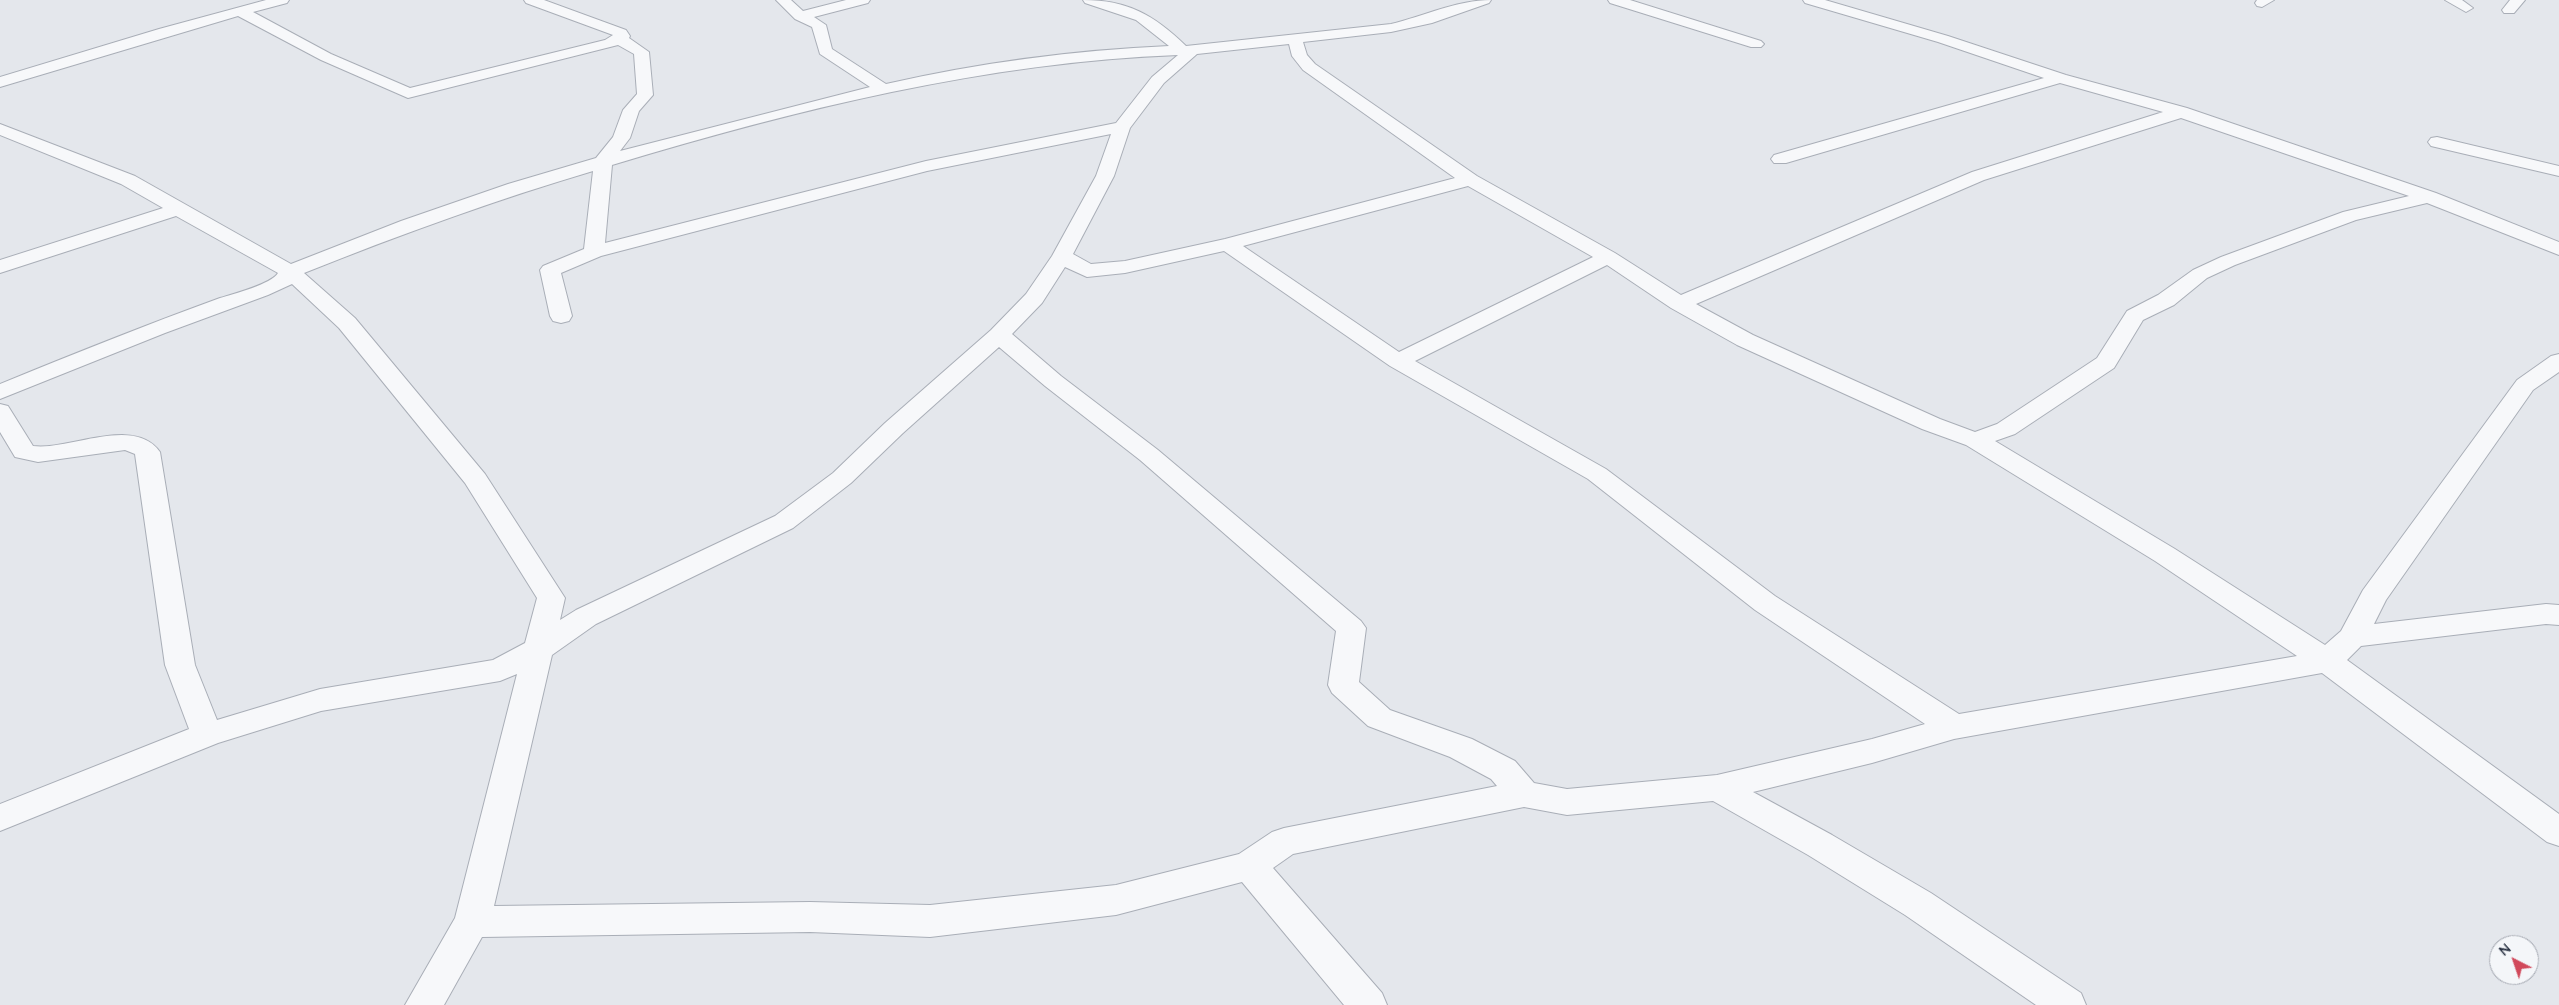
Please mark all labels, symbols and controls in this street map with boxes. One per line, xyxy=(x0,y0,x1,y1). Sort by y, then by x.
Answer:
north arrow xyxy=(2489,935,2539,985)
text: N xyxy=(2495,939,2515,960)

